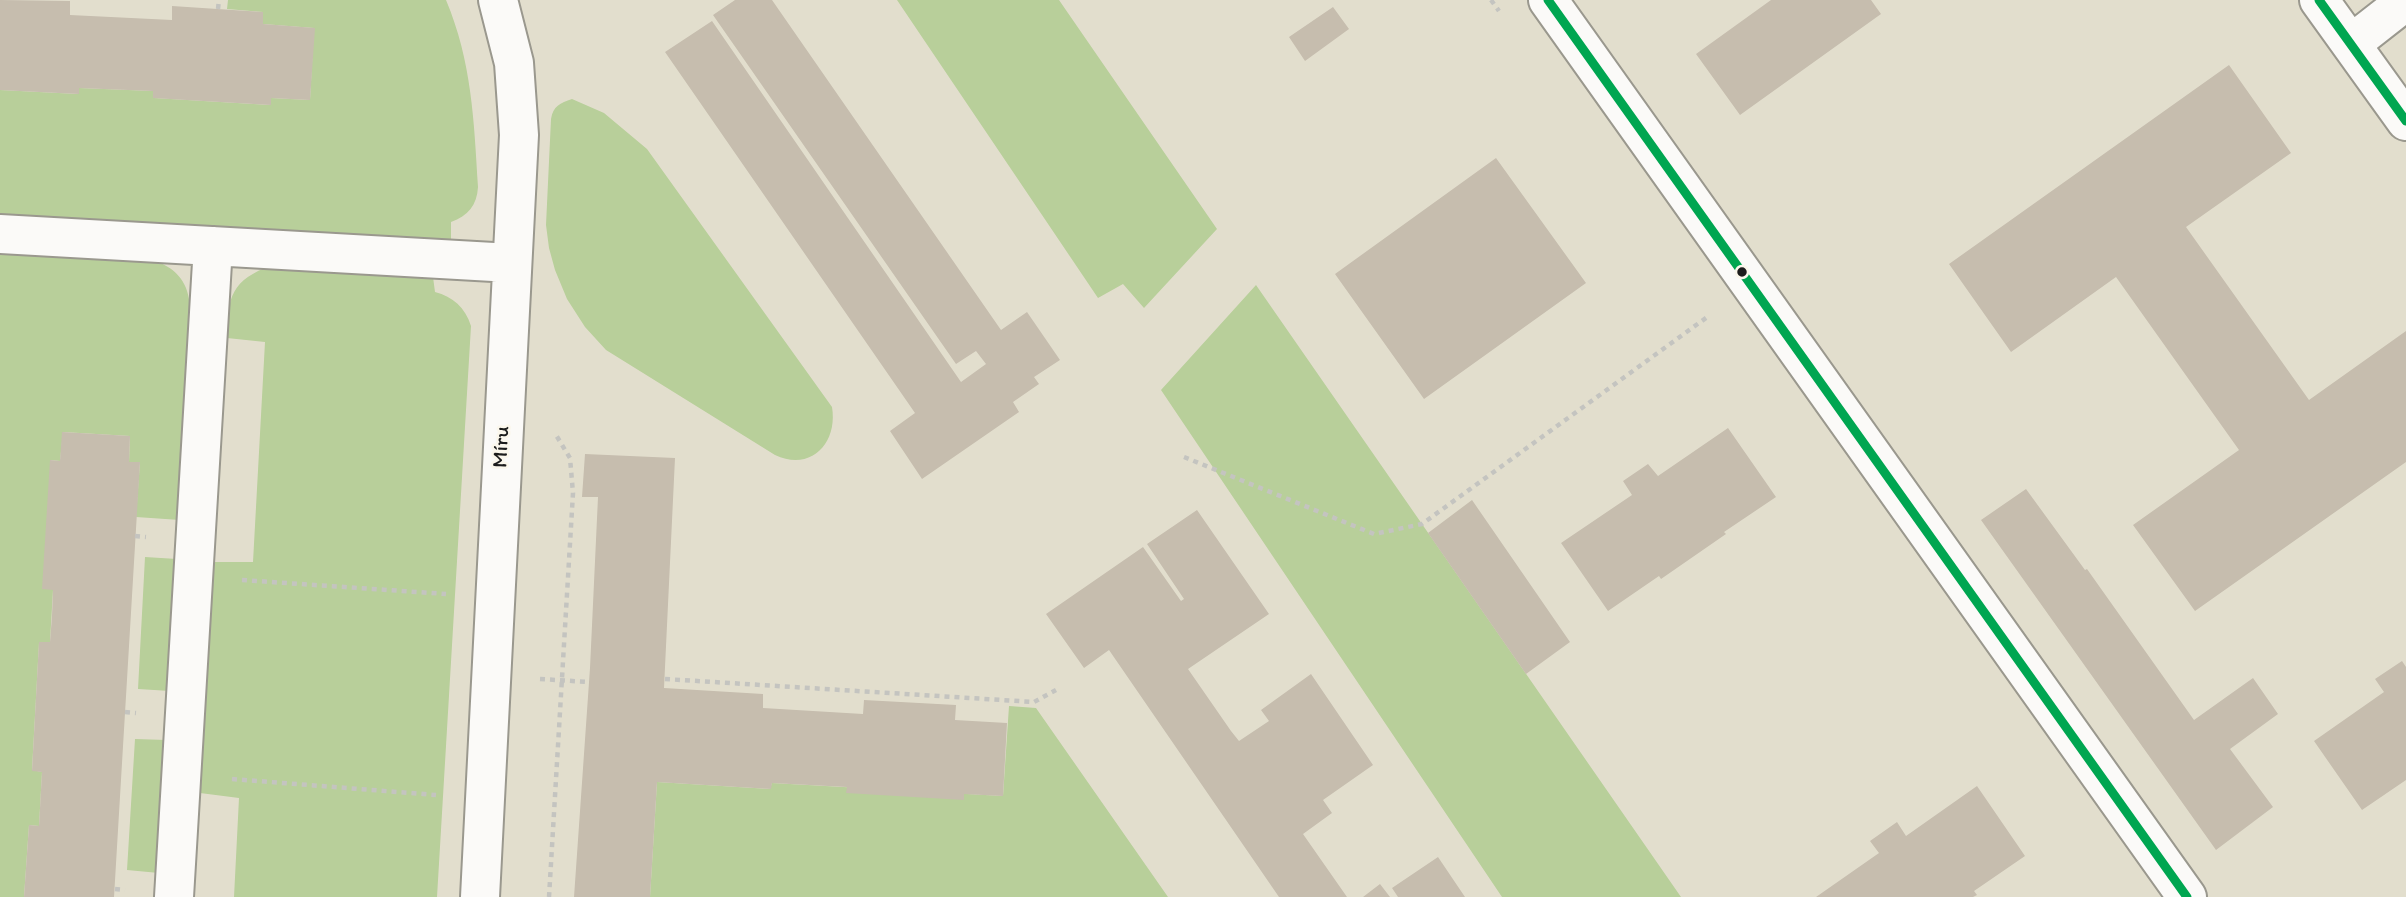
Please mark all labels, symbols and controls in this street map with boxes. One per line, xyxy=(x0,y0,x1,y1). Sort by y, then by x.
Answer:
unlabelled marker xyxy=(1735,265,1749,279)
street label: Míru xyxy=(488,425,516,469)

